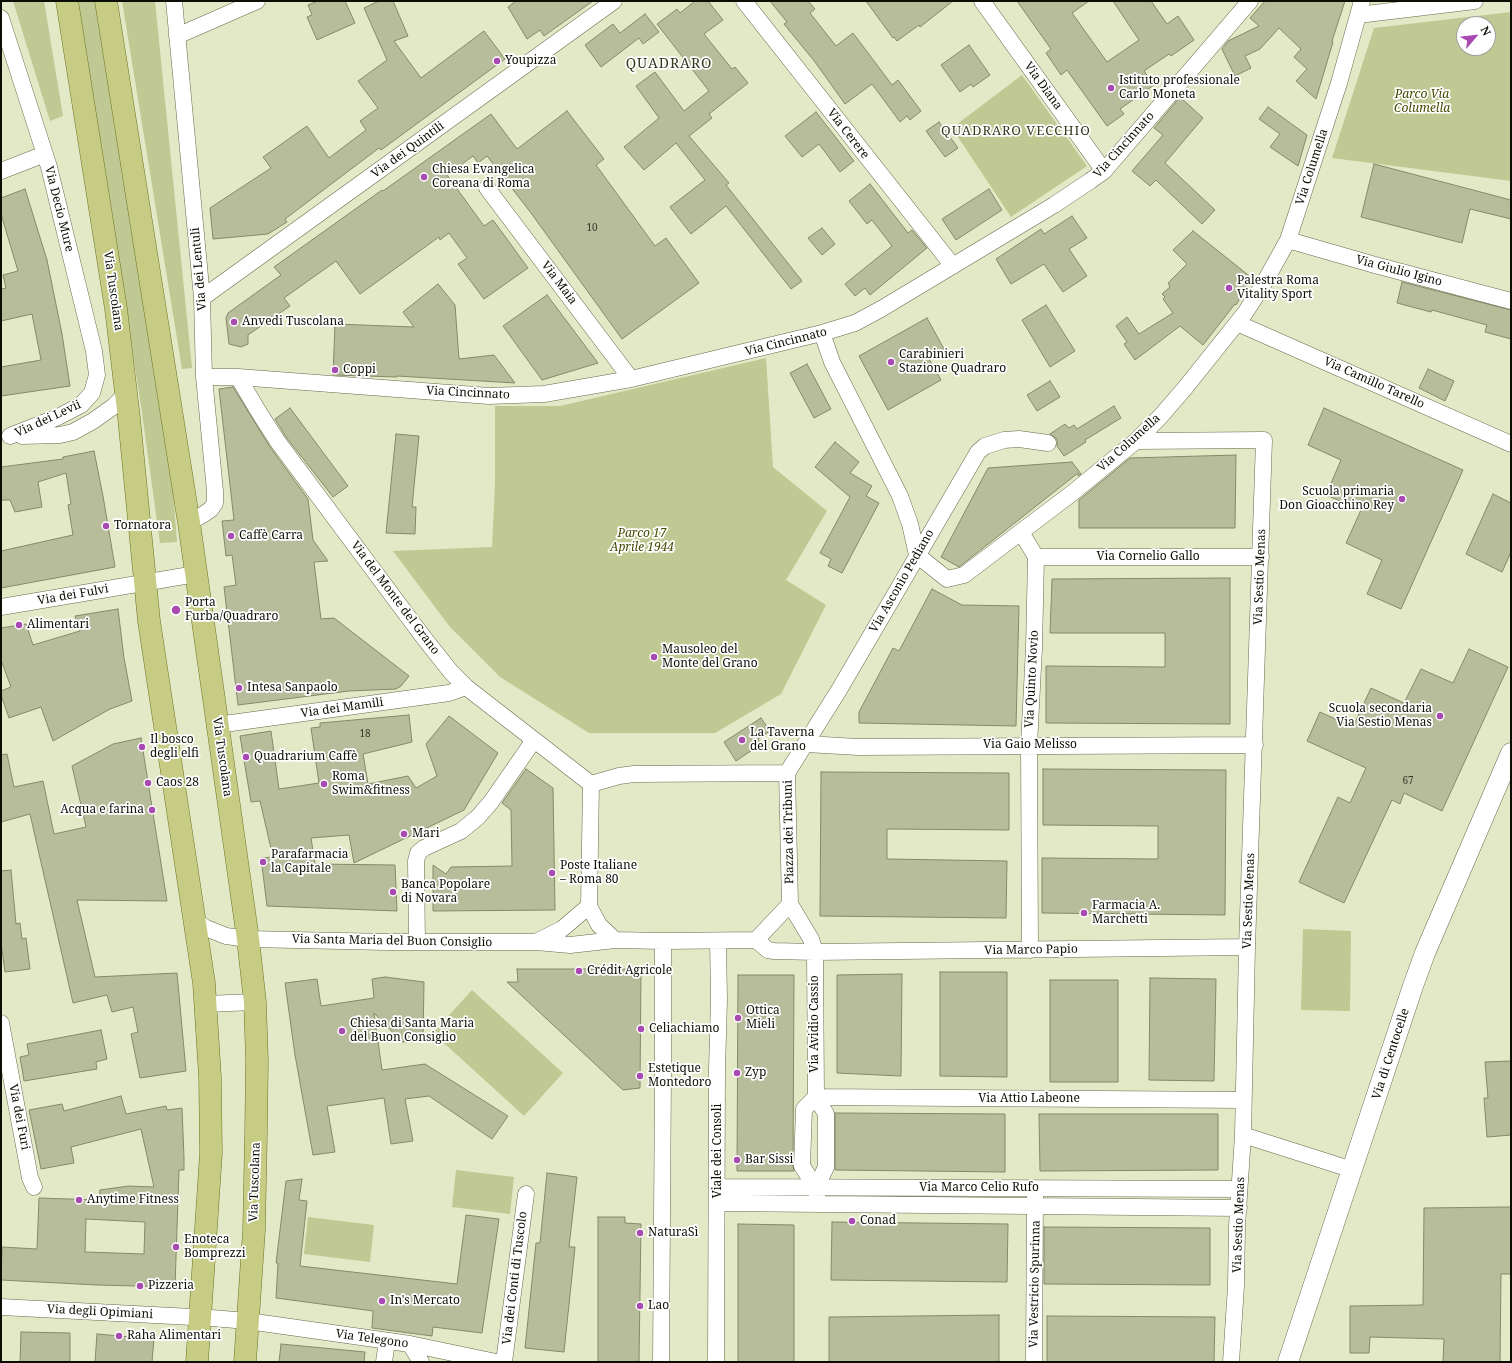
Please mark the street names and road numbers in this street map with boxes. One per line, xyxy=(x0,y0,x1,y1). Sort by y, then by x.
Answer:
street label: Via Diana xyxy=(1021,59,1065,113)
street label: Via Cerere xyxy=(824,106,872,162)
street label: Via Cincinnato xyxy=(1091,109,1157,181)
street label: Via dei Quintili xyxy=(369,119,447,181)
street label: Via Columella xyxy=(1293,127,1331,207)
street label: Via Decio Mure xyxy=(41,165,77,253)
street label: Via dei Lentuli xyxy=(188,227,210,311)
street label: Via Tuscolana xyxy=(100,250,126,332)
street label: Via Giulio Igino xyxy=(1354,253,1444,289)
street label: Via Maia xyxy=(538,259,580,307)
street label: Via Cincinnato xyxy=(744,325,828,359)
street label: Via Camillo Tarello xyxy=(1321,354,1427,412)
street label: Via Cincinnato xyxy=(426,384,510,402)
street label: Via dei Levii xyxy=(13,397,83,441)
street label: Via Columella xyxy=(1095,411,1163,475)
street label: Via Asconio Pediano xyxy=(867,527,937,635)
street label: Via Sestio Menas xyxy=(1251,529,1269,625)
street label: Via del Monte del Grano xyxy=(348,538,442,658)
street label: Via Cornelio Gallo xyxy=(1096,550,1200,564)
street label: Via dei Fulvi xyxy=(36,582,110,608)
street label: Via Quinto Novio xyxy=(1022,630,1042,728)
street label: Via dei Mamili xyxy=(300,695,384,721)
street label: Via Tuscolana xyxy=(209,716,235,798)
street label: Via Gaio Melisso xyxy=(983,738,1077,752)
street label: Piazza dei Tribuni xyxy=(781,780,797,884)
street label: Via Sestio Menas xyxy=(1240,853,1258,949)
street label: Via Santa Maria del Buon Consiglio xyxy=(292,932,492,950)
street label: Via Marco Papio xyxy=(984,942,1078,958)
street label: Via Avidio Cassio xyxy=(808,975,822,1073)
street label: Via di Centocelle xyxy=(1369,1007,1413,1101)
street label: Via dei Furi xyxy=(6,1083,32,1151)
street label: Via Attio Labeone xyxy=(978,1092,1080,1106)
street label: Viale dei Consoli xyxy=(711,1104,725,1198)
street label: Via Tuscolana xyxy=(246,1142,264,1222)
street label: Via Sestio Menas xyxy=(1230,1177,1248,1273)
street label: Via Marco Celio Rufo xyxy=(919,1181,1039,1195)
street label: Via dei Conti di Tuscolo xyxy=(500,1211,530,1345)
street label: Via Vestricio Spurinna xyxy=(1027,1220,1043,1348)
street label: Via degli Opimiani xyxy=(47,1302,153,1322)
street label: Via Telegono xyxy=(335,1327,409,1351)

